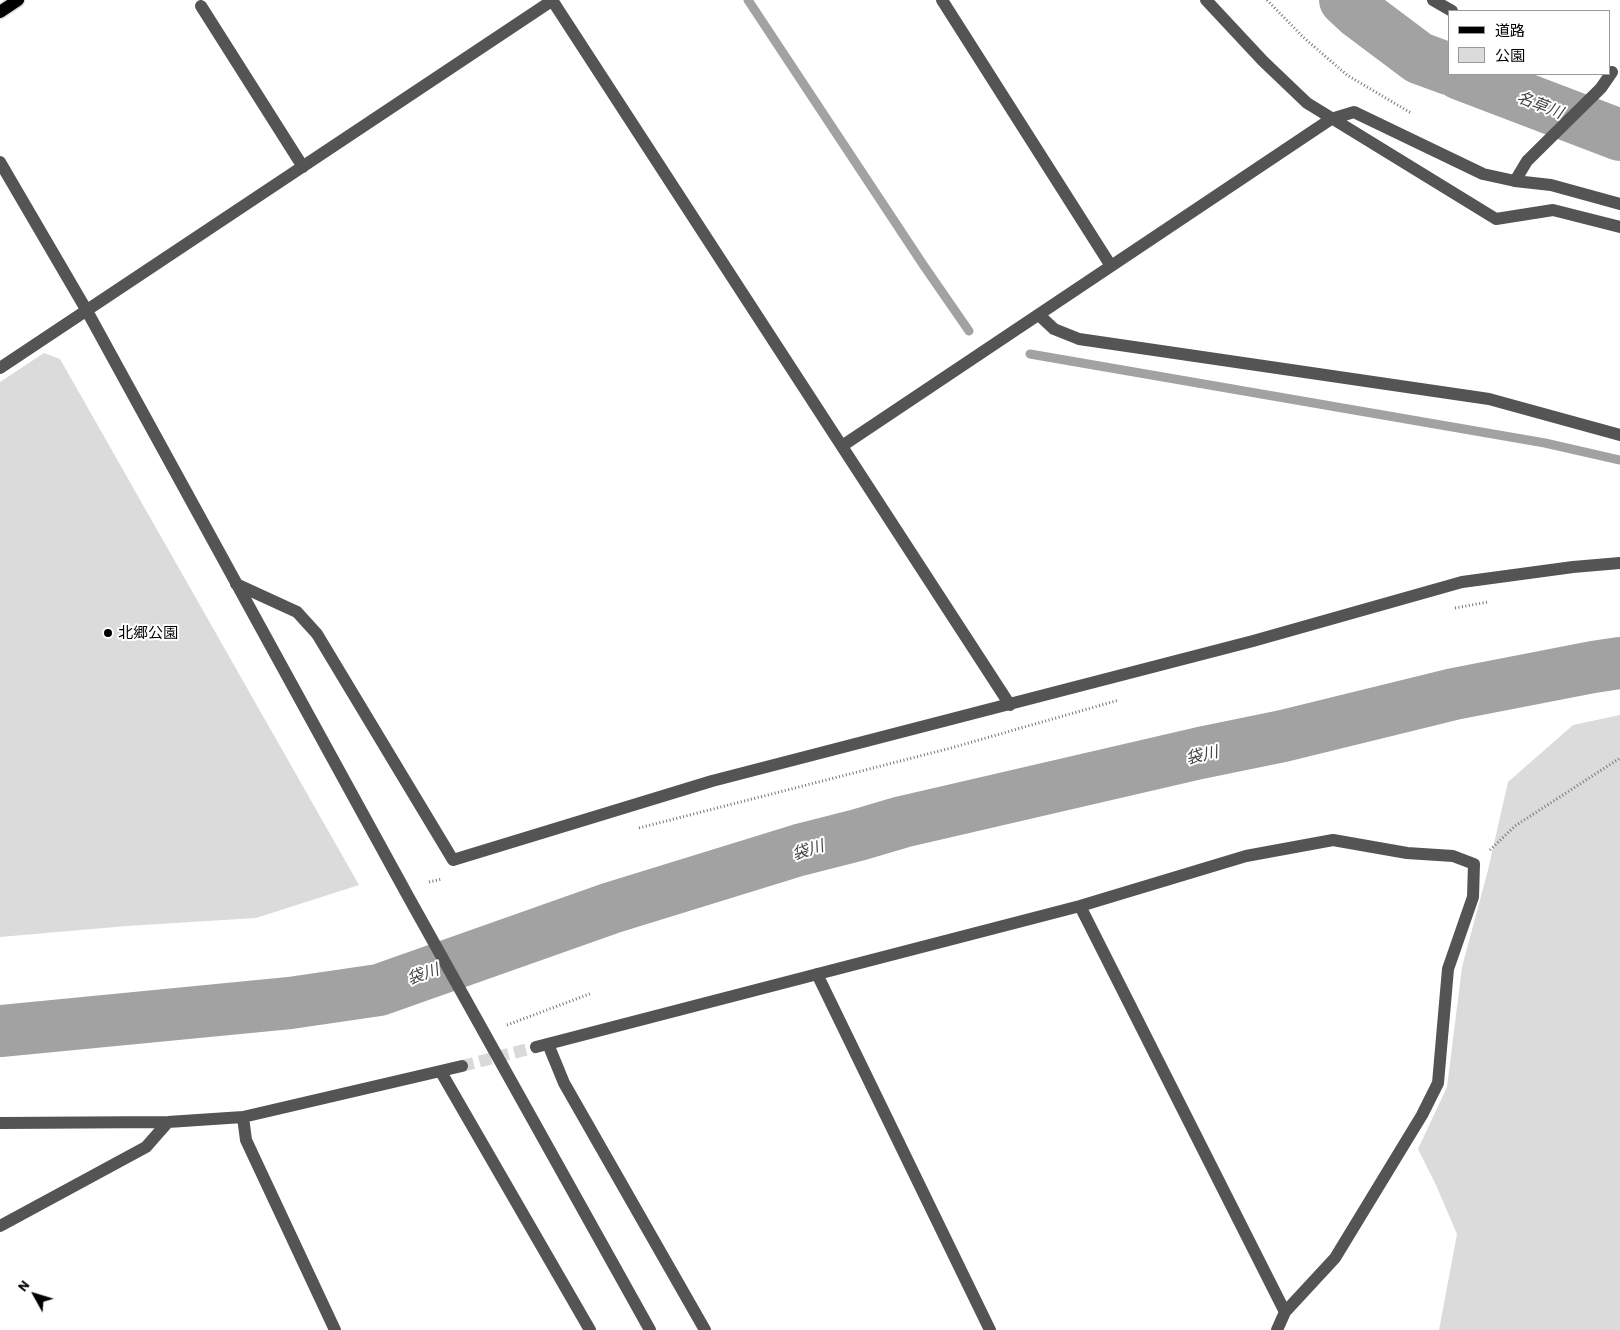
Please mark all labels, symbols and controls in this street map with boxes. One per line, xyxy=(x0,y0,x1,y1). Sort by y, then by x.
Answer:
legend xyxy=(1448,10,1610,75)
text: 道路 xyxy=(1495,21,1525,39)
text: 公園 xyxy=(1495,46,1525,64)
water label: 名草川 xyxy=(1514,87,1566,123)
place label: 北郷公園 xyxy=(118,624,178,642)
marker: 北郷公園 xyxy=(102,627,114,639)
water label: 袋川 xyxy=(1184,742,1220,768)
water label: 袋川 xyxy=(790,836,826,864)
water label: 袋川 xyxy=(405,960,441,988)
north arrow xyxy=(10,1270,60,1320)
text: N xyxy=(13,1276,32,1294)

